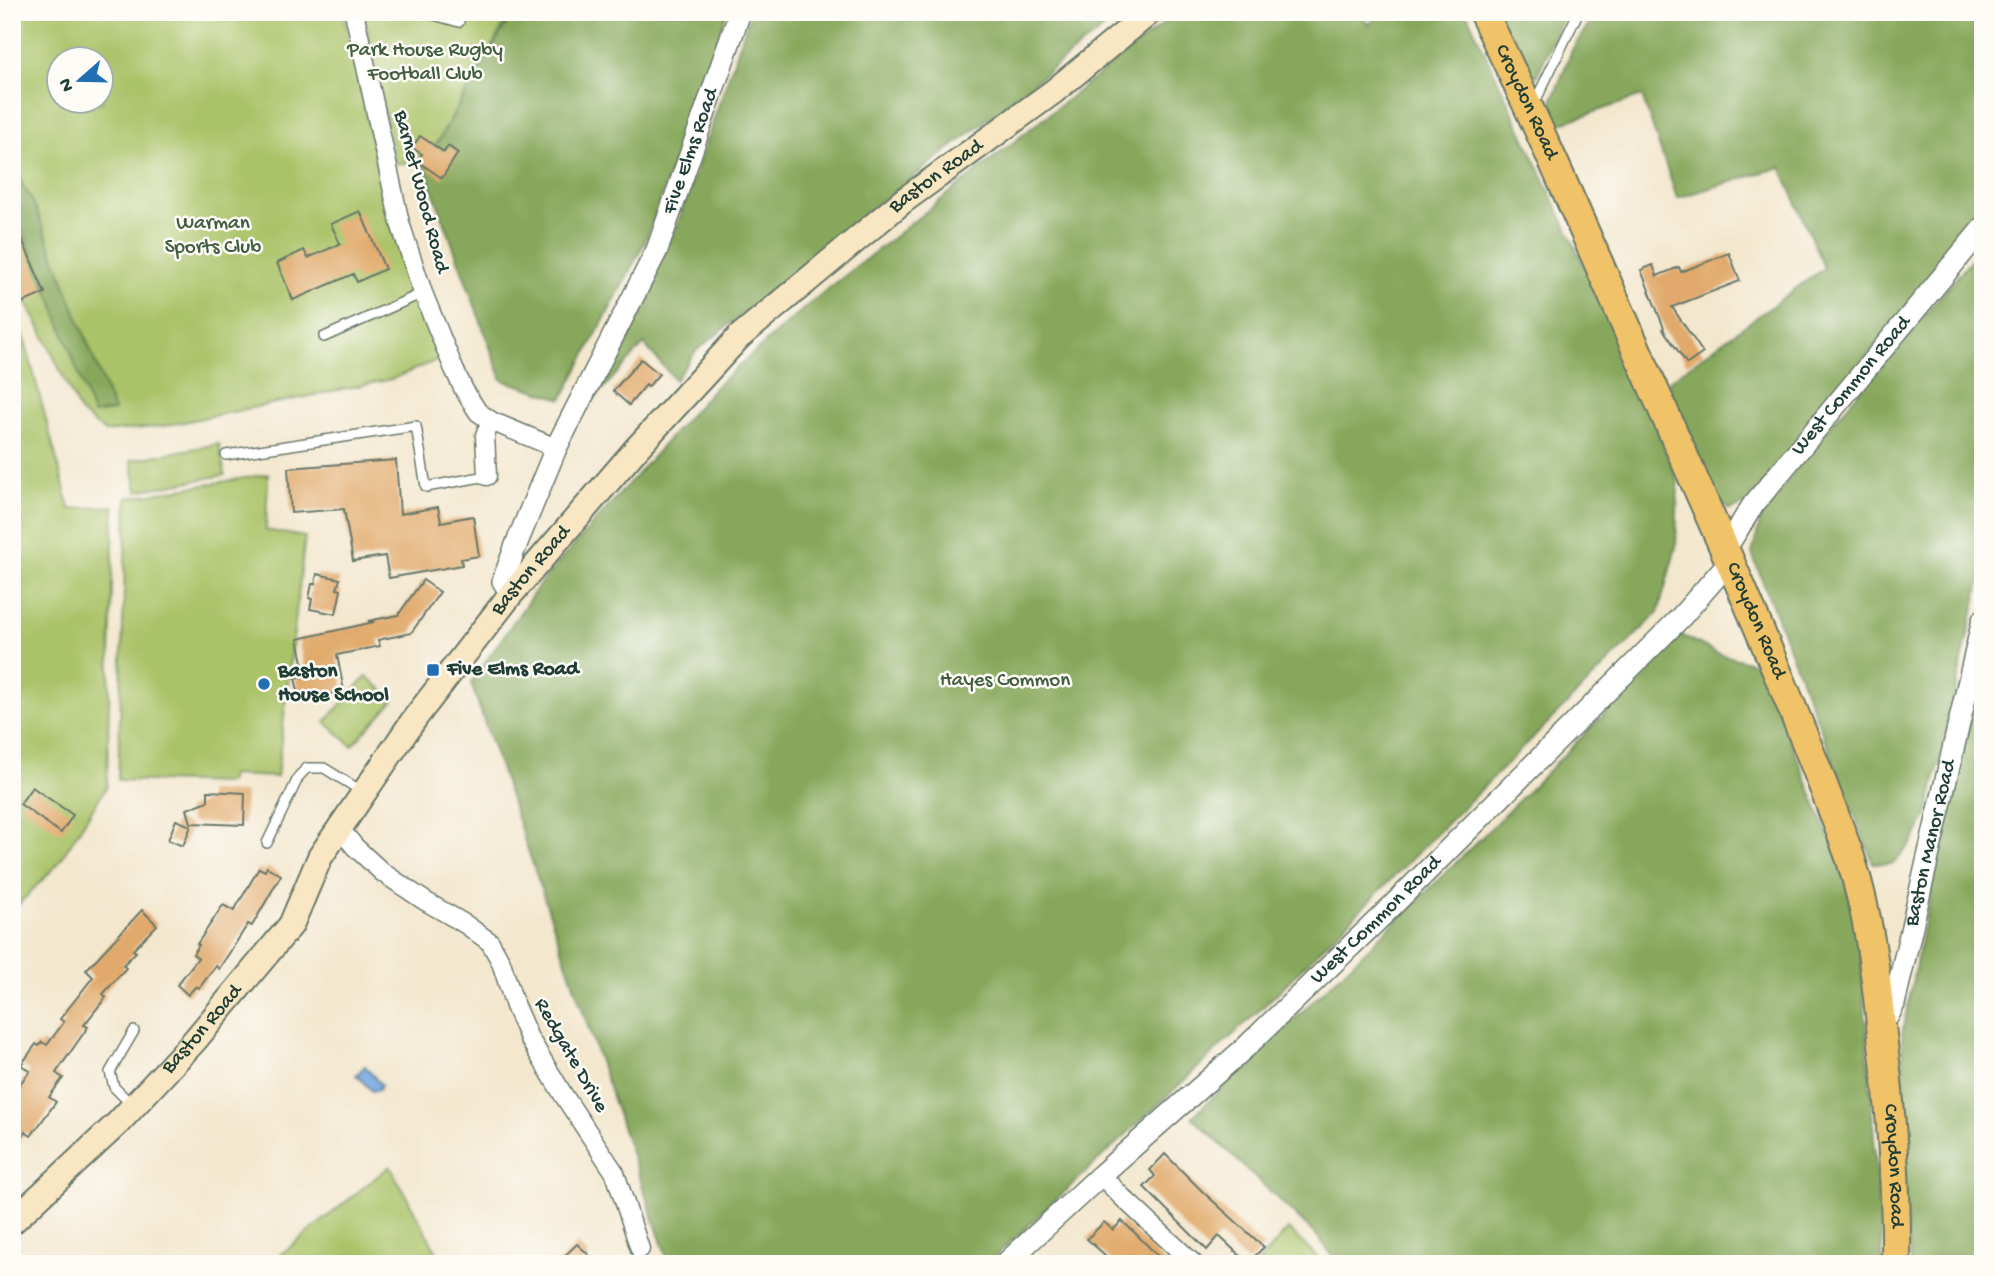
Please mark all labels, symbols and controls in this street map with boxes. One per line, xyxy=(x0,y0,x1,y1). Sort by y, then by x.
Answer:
park label: Park House Rugby Football Club xyxy=(346,39,503,88)
street label: Croydon Road xyxy=(1488,41,1564,165)
north arrow xyxy=(46,46,116,116)
text: N xyxy=(54,75,80,94)
street label: Five Elms Road xyxy=(658,84,725,219)
street label: Barnet Wood Road xyxy=(386,107,454,278)
street label: Baston Road xyxy=(883,133,990,220)
park label: Warman Sports Club xyxy=(165,212,261,261)
street label: West Common Road xyxy=(1786,310,1918,461)
street label: Baston Road xyxy=(486,519,578,622)
street label: Croydon Road xyxy=(1719,559,1792,684)
place label: Five Elms Road xyxy=(446,658,581,683)
place label: Baston House School xyxy=(277,660,389,709)
marker: Five Elms Road xyxy=(425,662,441,678)
park label: Hayes Common xyxy=(940,669,1070,694)
marker: Baston House School xyxy=(256,676,272,692)
street label: Baston Manor Road xyxy=(1900,756,1963,930)
street label: West Common Road xyxy=(1305,850,1448,990)
street label: Baston Road xyxy=(156,978,249,1080)
street label: Redgate Drive xyxy=(527,994,613,1119)
street label: Croydon Road xyxy=(1877,1103,1909,1230)

